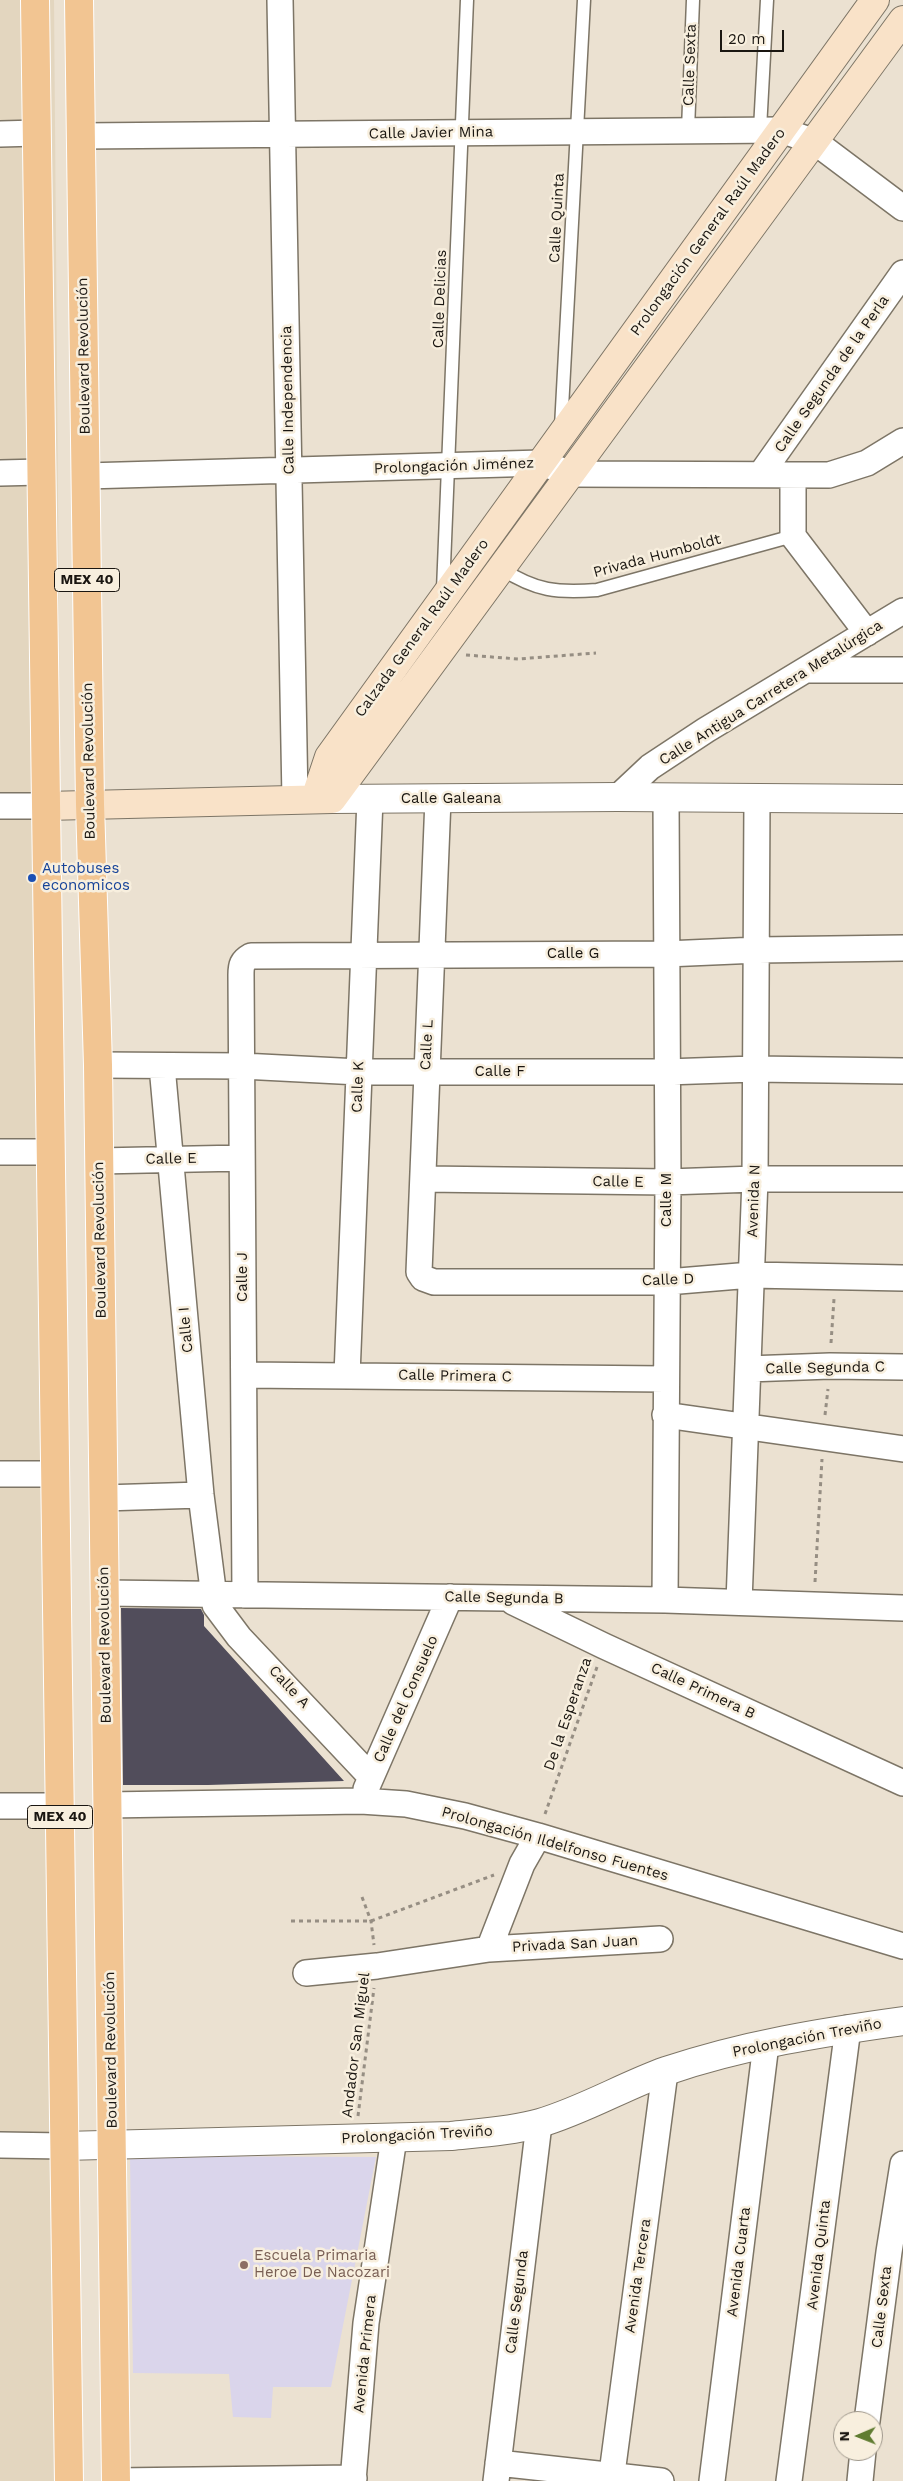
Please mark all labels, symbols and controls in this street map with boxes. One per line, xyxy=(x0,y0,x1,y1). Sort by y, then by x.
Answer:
scale bar xyxy=(723,20,787,52)
street label: Calle Sexta xyxy=(680,23,700,107)
text: 20 m xyxy=(728,30,766,48)
street label: Calle Javier Mina xyxy=(369,123,493,143)
street label: Prolongación General Raúl Madero xyxy=(627,125,789,339)
street label: Calle Quinta xyxy=(546,173,568,263)
street label: Calle Delicias xyxy=(429,249,451,349)
street label: Boulevard Revolución xyxy=(74,277,94,435)
street label: Calle Segunda de la Perla xyxy=(771,292,893,456)
street label: Calle Independencia xyxy=(278,325,298,475)
street label: Prolongación Jiménez xyxy=(373,454,535,478)
street label: Privada Humboldt xyxy=(591,530,723,582)
street label: Calzada General Raúl Madero xyxy=(351,535,493,721)
road number: MEX 40 xyxy=(54,568,120,592)
street label: Calle Antigua Carretera Metalúrgica xyxy=(656,616,886,770)
street label: Boulevard Revolución xyxy=(79,682,99,840)
street label: Calle Galeana xyxy=(401,790,501,808)
place label: Autobuses economicos xyxy=(42,860,130,895)
marker: Autobuses economicos xyxy=(26,872,38,884)
street label: Calle G xyxy=(547,945,599,963)
street label: Calle L xyxy=(417,1019,437,1071)
street label: Calle K xyxy=(348,1061,368,1113)
street label: Calle F xyxy=(475,1063,525,1081)
street label: Calle E xyxy=(145,1150,197,1168)
street label: Boulevard Revolución xyxy=(90,1161,110,1319)
street label: Avenida N xyxy=(744,1164,764,1238)
street label: Calle E xyxy=(592,1173,644,1191)
street label: Calle M xyxy=(658,1173,676,1227)
street label: Calle J xyxy=(234,1252,252,1302)
street label: Calle D xyxy=(641,1270,695,1290)
street label: Calle I xyxy=(175,1306,197,1354)
street label: Calle Segunda C xyxy=(765,1358,885,1378)
street label: Calle Primera C xyxy=(398,1366,512,1386)
street label: Boulevard Revolución xyxy=(95,1566,115,1724)
street label: Calle Segunda B xyxy=(444,1588,564,1608)
street label: Calle del Consuelo xyxy=(370,1633,442,1765)
street label: De la Esperanza xyxy=(540,1655,596,1773)
street label: Calle Primera B xyxy=(648,1659,758,1723)
street label: Calle A xyxy=(265,1662,313,1712)
street label: Prolongación Ildelfonso Fuentes xyxy=(439,1803,671,1885)
road number: MEX 40 xyxy=(28,1805,92,1828)
street label: Privada San Juan xyxy=(512,1932,638,1956)
street label: Boulevard Revolución xyxy=(101,1971,121,2129)
street label: Andador San Miguel xyxy=(338,1971,374,2119)
street label: Prolongación Treviño xyxy=(731,2015,883,2061)
street label: Prolongación Treviño xyxy=(341,2122,493,2148)
street label: Avenida Quinta xyxy=(803,2199,835,2311)
street label: Avenida Cuarta xyxy=(723,2206,755,2318)
street label: Avenida Tercera xyxy=(621,2218,655,2334)
place label: Escuela Primaria Heroe De Nacozari xyxy=(254,2247,390,2282)
street label: Calle Segunda xyxy=(502,2249,532,2355)
marker: Escuela Primaria Heroe De Nacozari xyxy=(238,2259,250,2271)
street label: Calle Sexta xyxy=(868,2265,896,2349)
street label: Avenida Primera xyxy=(350,2294,380,2414)
north arrow xyxy=(833,2411,883,2461)
text: N xyxy=(836,2431,852,2442)

